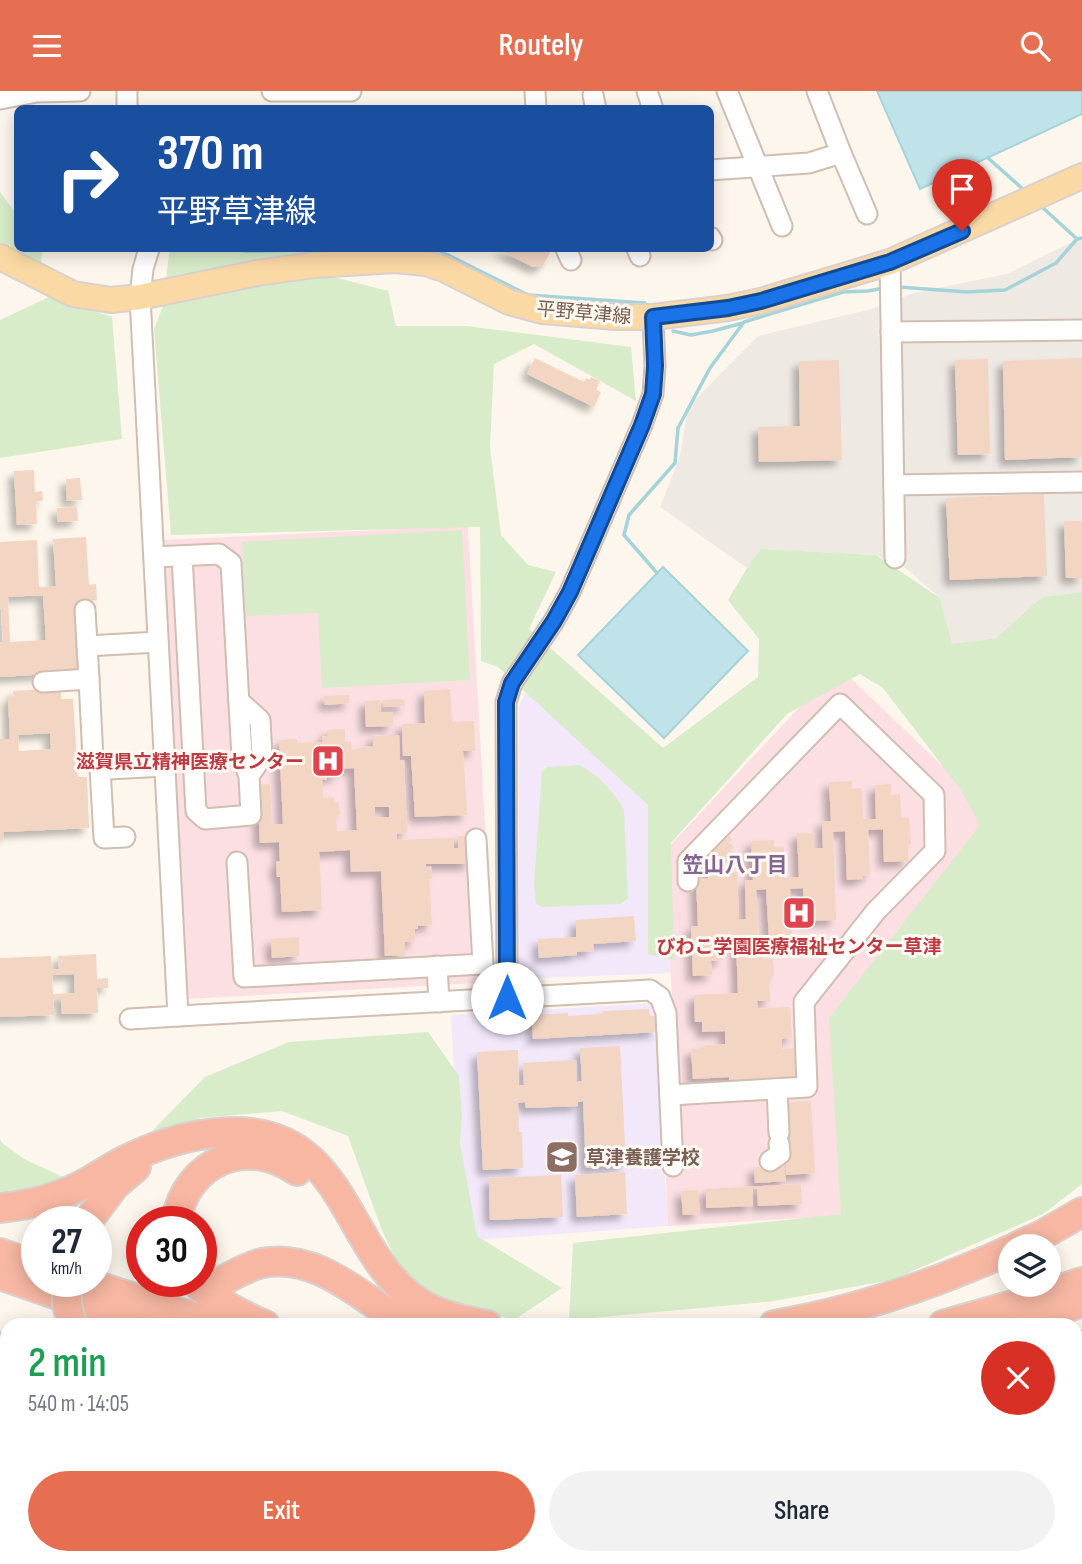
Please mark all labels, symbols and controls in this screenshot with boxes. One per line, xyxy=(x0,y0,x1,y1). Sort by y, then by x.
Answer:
text: Routely xyxy=(499,26,583,65)
icon: menu xyxy=(28,27,66,65)
icon: search xyxy=(1016,27,1054,65)
text: 370 m xyxy=(157,125,264,184)
icon: right xyxy=(42,133,133,224)
pin xyxy=(932,159,992,231)
icon: arrive xyxy=(943,170,981,208)
text: 平野草津線 xyxy=(157,193,317,232)
street label: 平野草津線 xyxy=(536,298,632,329)
hospital icon: 滋賀県立精神医療センター xyxy=(309,742,347,780)
place label: 滋賀県立精神医療センター xyxy=(76,751,304,774)
district label: 笠山八丁目 xyxy=(683,853,788,878)
hospital icon: びわこ学園医療福祉センター草津 xyxy=(780,894,818,932)
place label: びわこ学園医療福祉センター草津 xyxy=(656,936,942,959)
position arrow xyxy=(470,961,544,1035)
school or university icon: 草津養護学校 xyxy=(543,1138,581,1176)
place label: 草津養護学校 xyxy=(586,1147,700,1170)
speed limit sign: 30 xyxy=(126,1206,217,1297)
text: 27 xyxy=(51,1221,82,1264)
map controls xyxy=(998,1234,1061,1297)
button: layers xyxy=(998,1234,1061,1297)
text: km/h xyxy=(51,1258,82,1279)
text: 2 min xyxy=(28,1338,107,1389)
button: close xyxy=(981,1341,1055,1415)
text: 540 m · 14:05 xyxy=(28,1390,129,1418)
button: Exit xyxy=(28,1471,535,1551)
button: Share xyxy=(549,1471,1055,1551)

